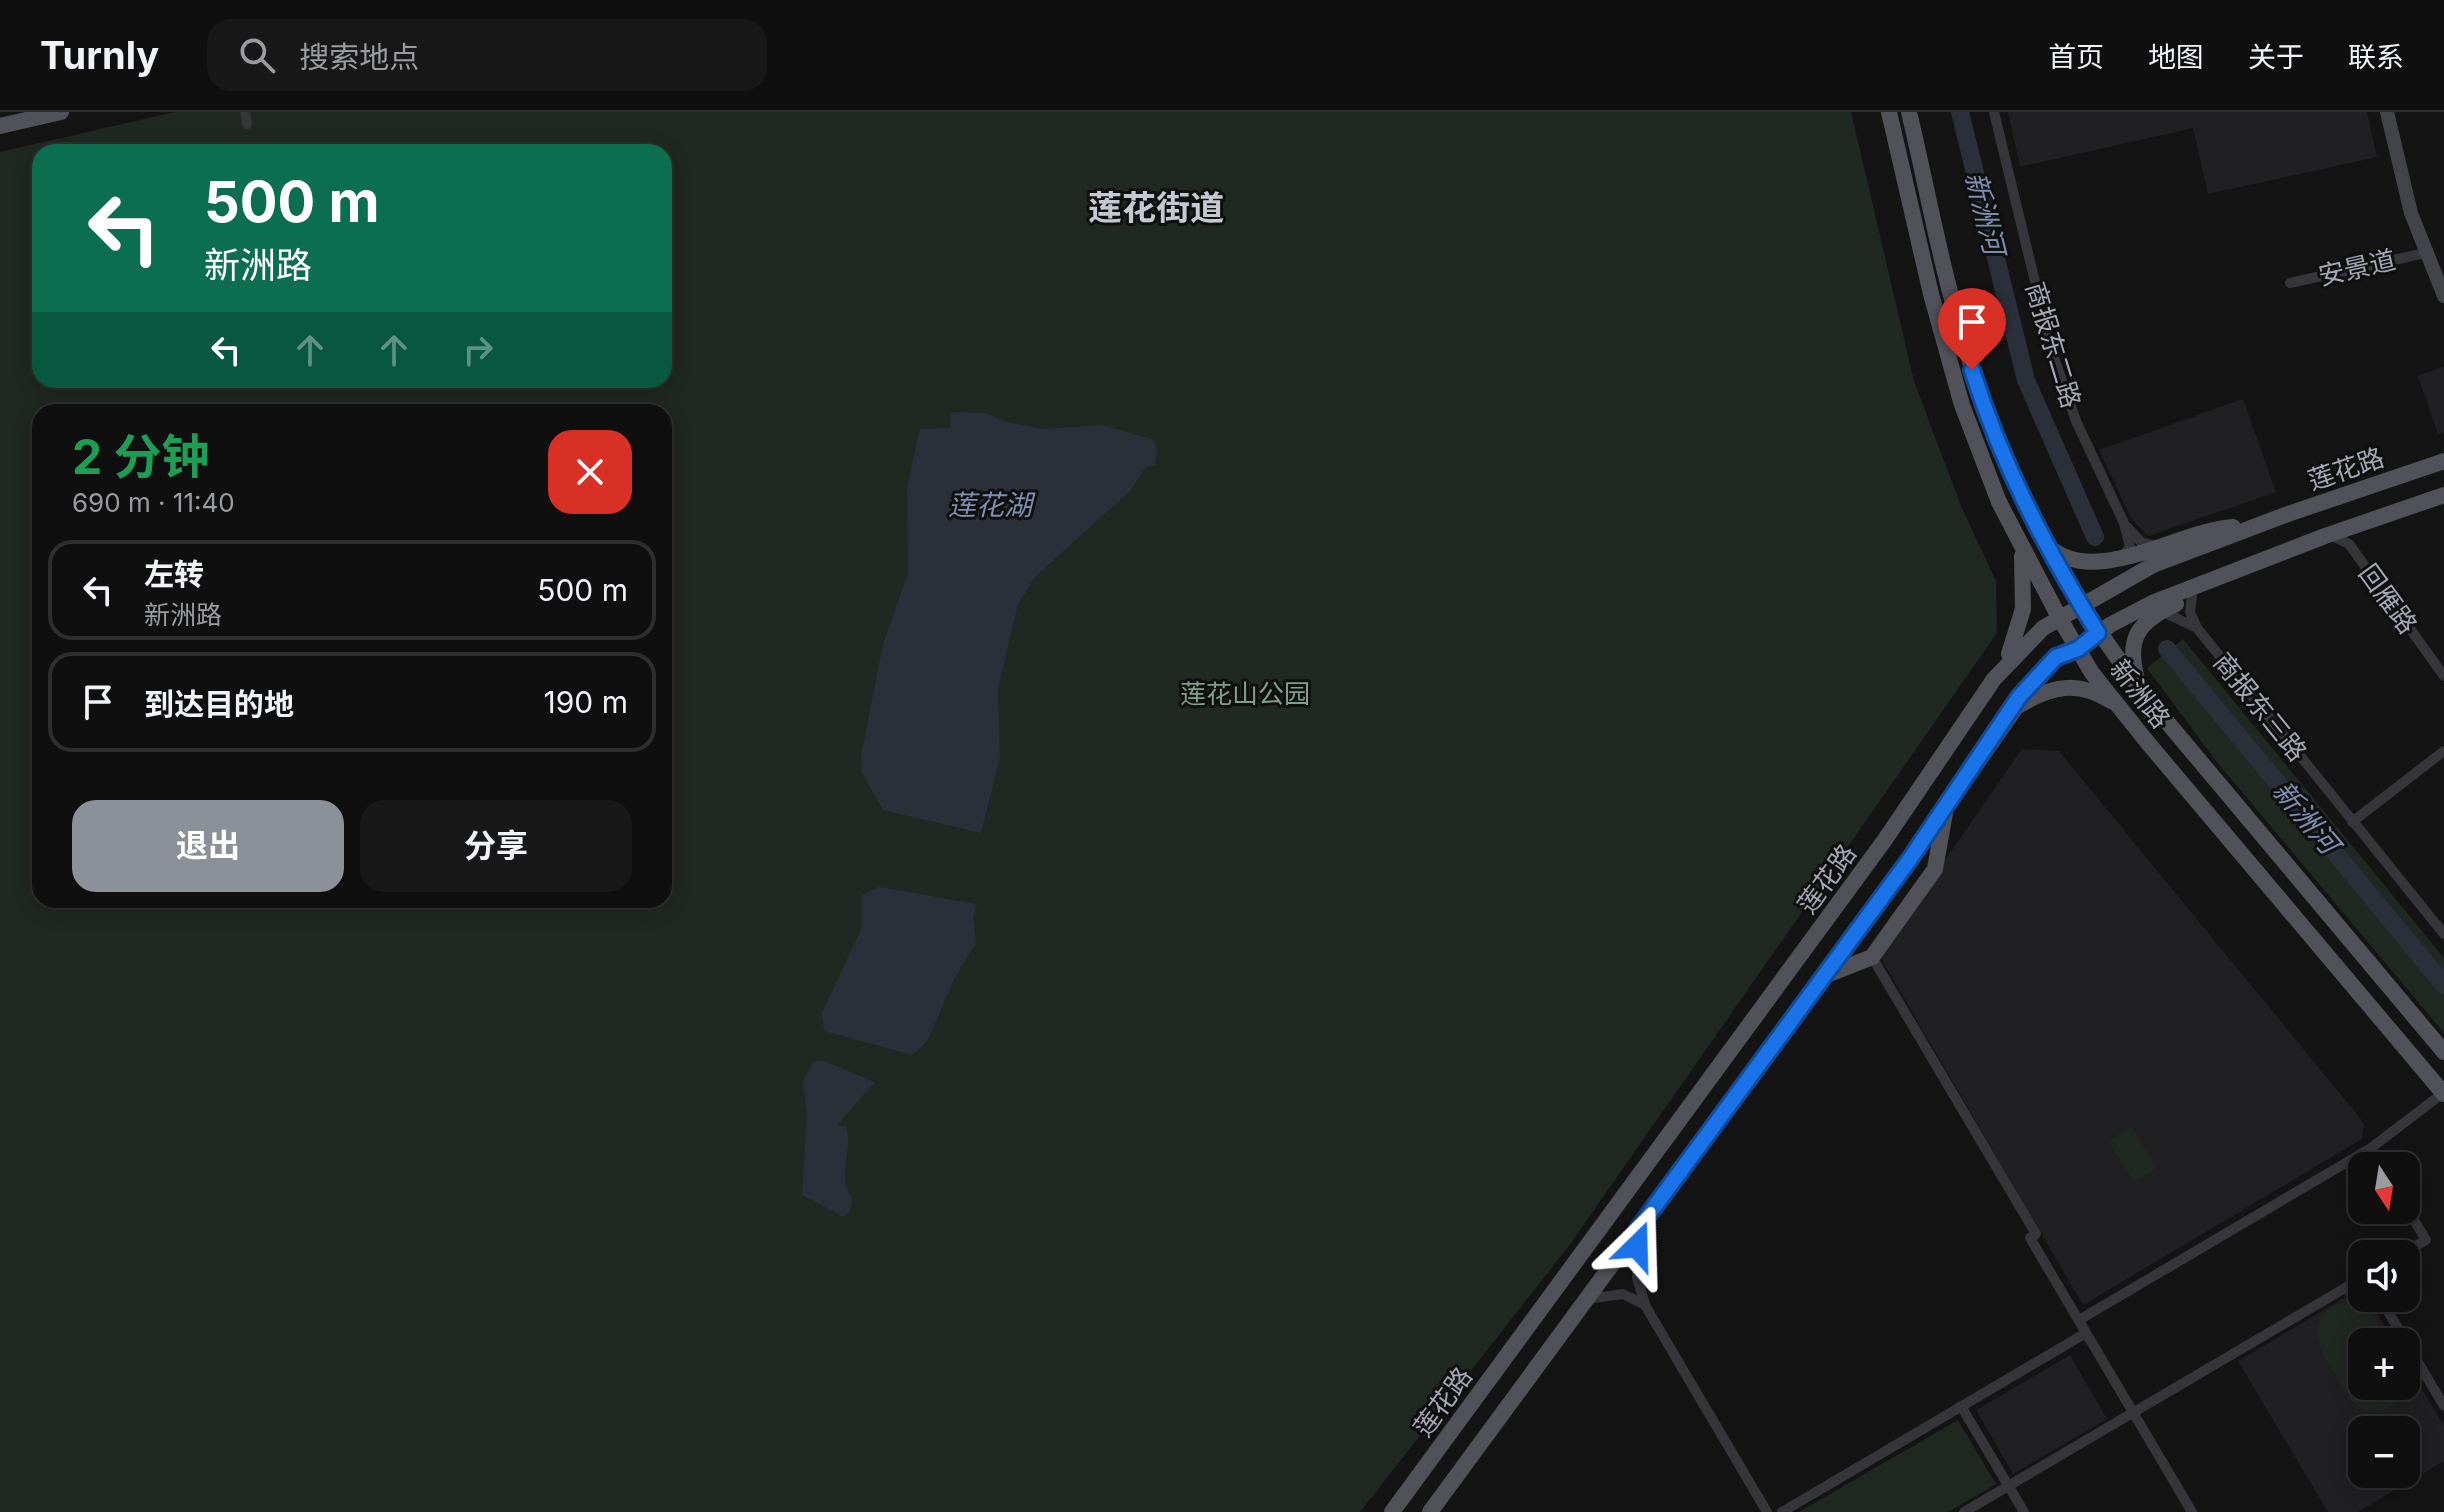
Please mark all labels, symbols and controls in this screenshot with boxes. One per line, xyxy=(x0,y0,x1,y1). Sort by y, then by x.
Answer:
search box xyxy=(207,19,767,91)
text: Turnly xyxy=(40,32,159,78)
icon: search xyxy=(235,33,279,77)
text: 搜索地点 xyxy=(299,39,419,75)
text: 首页 xyxy=(2048,40,2104,74)
text: 地图 xyxy=(2148,40,2204,74)
text: 关于 xyxy=(2248,40,2304,74)
text: 联系 xyxy=(2348,40,2404,74)
text: 500 m xyxy=(204,168,380,236)
water label: 新洲河 xyxy=(1958,168,2013,263)
icon: left xyxy=(72,176,176,280)
district label: 莲花街道 xyxy=(1088,187,1224,228)
text: 新洲路 xyxy=(204,243,312,287)
street label: 安景道 xyxy=(2315,244,2398,291)
street label: 商报东二路 xyxy=(2020,278,2087,412)
pin xyxy=(1938,288,2006,370)
icon: arrive xyxy=(1950,300,1994,344)
icon: left xyxy=(204,328,248,372)
icon: ahead xyxy=(288,328,332,372)
icon: ahead xyxy=(372,328,416,372)
icon: right xyxy=(456,328,500,372)
text: 2 分钟 xyxy=(72,427,210,486)
button: close xyxy=(548,430,632,514)
street label: 莲花路 xyxy=(2304,441,2388,496)
text: 690 m · 11:40 xyxy=(72,487,235,518)
water label: 莲花湖 xyxy=(948,488,1036,522)
text: 左转 xyxy=(144,556,204,592)
street label: 回雁路 xyxy=(2353,558,2424,639)
icon: left xyxy=(76,568,120,612)
text: 500 m xyxy=(537,572,628,608)
text: 新洲路 xyxy=(144,599,222,630)
street label: 商报东三路 xyxy=(2207,646,2313,767)
street label: 新洲路 xyxy=(2104,653,2177,734)
park label: 莲花山公园 xyxy=(1180,678,1310,709)
icon: arrive xyxy=(76,680,120,724)
text: 190 m xyxy=(544,684,628,720)
text: 到达目的地 xyxy=(144,686,294,722)
water label: 新洲河 xyxy=(2266,774,2349,864)
button: 退出 xyxy=(72,800,344,892)
button: 分享 xyxy=(360,800,632,892)
street label: 莲花路 xyxy=(1791,838,1862,919)
north arrow xyxy=(2348,1152,2420,1224)
map controls xyxy=(2348,1152,2420,1488)
position arrow xyxy=(1595,1204,1679,1288)
button: sound xyxy=(2348,1240,2420,1312)
button: + xyxy=(2348,1328,2420,1400)
street label: 莲花路 xyxy=(1407,1361,1478,1442)
button: − xyxy=(2348,1416,2420,1488)

